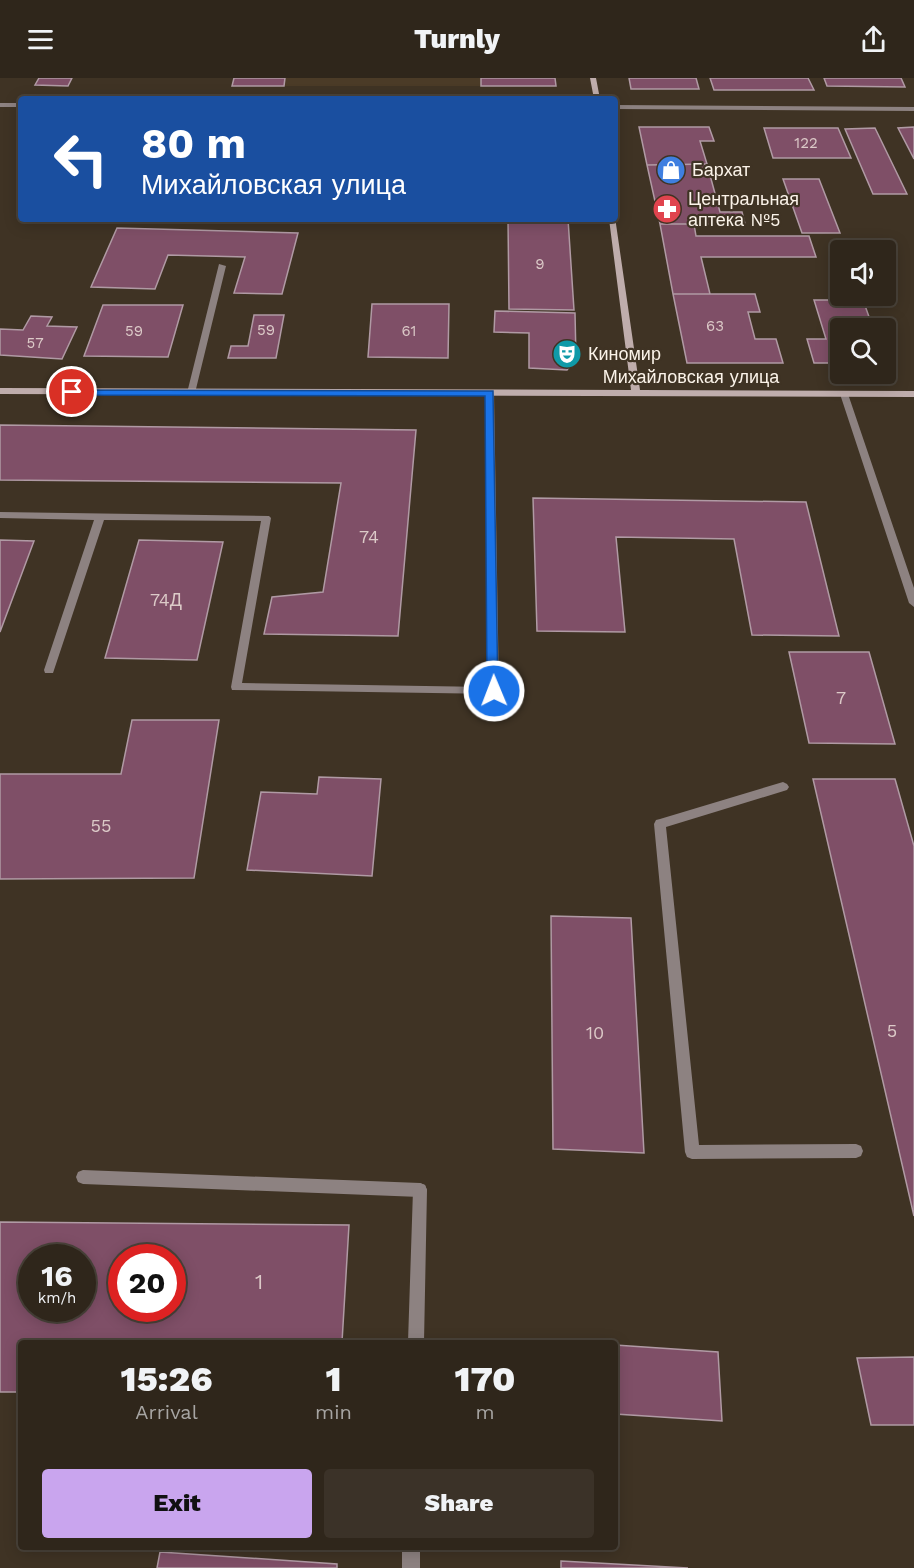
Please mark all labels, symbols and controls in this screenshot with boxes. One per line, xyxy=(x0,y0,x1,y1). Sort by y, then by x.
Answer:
icon: menu xyxy=(24,23,57,56)
text: Turnly xyxy=(414,23,500,55)
icon: share xyxy=(857,23,890,56)
text: 80 m xyxy=(141,119,246,168)
icon: left xyxy=(42,120,120,198)
house number: 122 xyxy=(794,134,818,152)
shop icon: Бархат xyxy=(655,154,687,186)
place label: Бархат xyxy=(692,159,750,180)
text: Михайловская улица xyxy=(141,169,406,201)
place label: Центральная аптека №5 xyxy=(688,188,799,230)
pharmacy icon: Центральная аптека №5 xyxy=(651,193,683,225)
map controls xyxy=(830,240,896,384)
button: sound xyxy=(830,240,896,306)
house number: 9 xyxy=(535,255,545,273)
house number: 63 xyxy=(706,317,724,335)
button: search xyxy=(830,318,896,384)
house number: 59 xyxy=(257,321,275,339)
house number: 59 xyxy=(125,322,143,340)
house number: 61 xyxy=(402,322,416,340)
house number: 57 xyxy=(26,334,44,352)
theatre icon: Киномир xyxy=(551,338,583,370)
place label: Киномир xyxy=(588,343,661,364)
pin xyxy=(46,366,97,417)
street label: Михайловская улица xyxy=(603,366,780,387)
icon: arrive xyxy=(55,375,88,408)
house number: 74 xyxy=(359,526,379,547)
house number: 74Д xyxy=(150,589,182,610)
position arrow xyxy=(462,659,526,723)
house number: 7 xyxy=(836,687,846,708)
house number: 55 xyxy=(91,815,111,836)
house number: 5 xyxy=(887,1020,897,1041)
house number: 10 xyxy=(586,1022,604,1043)
speed limit sign: 20 xyxy=(108,1244,186,1322)
text: 16 xyxy=(41,1258,73,1293)
house number: 1 xyxy=(255,1269,263,1294)
text: km/h xyxy=(38,1289,76,1307)
text: 15:26 xyxy=(121,1358,213,1400)
text: 1 xyxy=(325,1358,341,1400)
text: 170 xyxy=(454,1358,515,1400)
text: Arrival xyxy=(135,1400,198,1424)
text: min xyxy=(315,1400,352,1424)
text: m xyxy=(475,1400,494,1424)
button: Exit xyxy=(42,1469,312,1538)
button: Share xyxy=(324,1469,594,1538)

